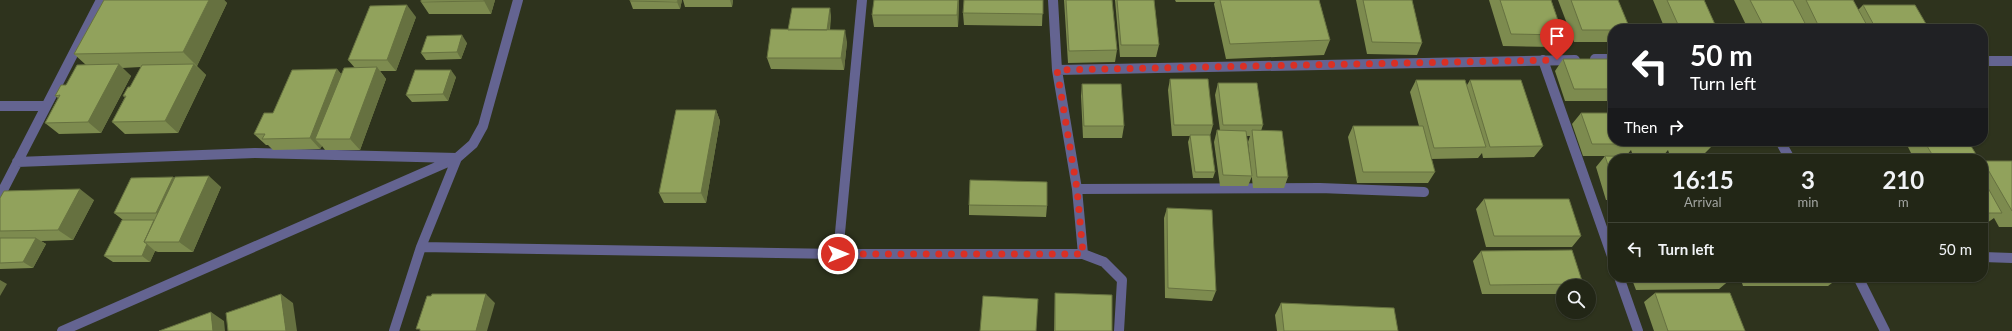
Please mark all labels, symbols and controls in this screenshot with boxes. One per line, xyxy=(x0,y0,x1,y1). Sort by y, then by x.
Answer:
pin xyxy=(1540,19,1574,60)
icon: arrive xyxy=(1546,25,1568,47)
text: 50 m xyxy=(1690,38,1753,72)
icon: left xyxy=(1624,40,1676,92)
text: Turn left xyxy=(1690,72,1756,94)
icon: right xyxy=(1665,116,1687,138)
text: Then xyxy=(1624,118,1657,136)
text: 16:15 xyxy=(1672,165,1734,194)
text: 3 xyxy=(1801,165,1815,194)
text: 210 xyxy=(1882,165,1924,194)
text: Arrival xyxy=(1684,194,1721,210)
text: min xyxy=(1798,194,1819,210)
text: m xyxy=(1898,194,1909,210)
position arrow xyxy=(817,233,859,275)
icon: left xyxy=(1624,238,1646,260)
text: Turn left xyxy=(1658,240,1714,258)
text: 50 m xyxy=(1938,240,1972,258)
map controls xyxy=(1556,279,1596,319)
button: search xyxy=(1556,279,1596,319)

